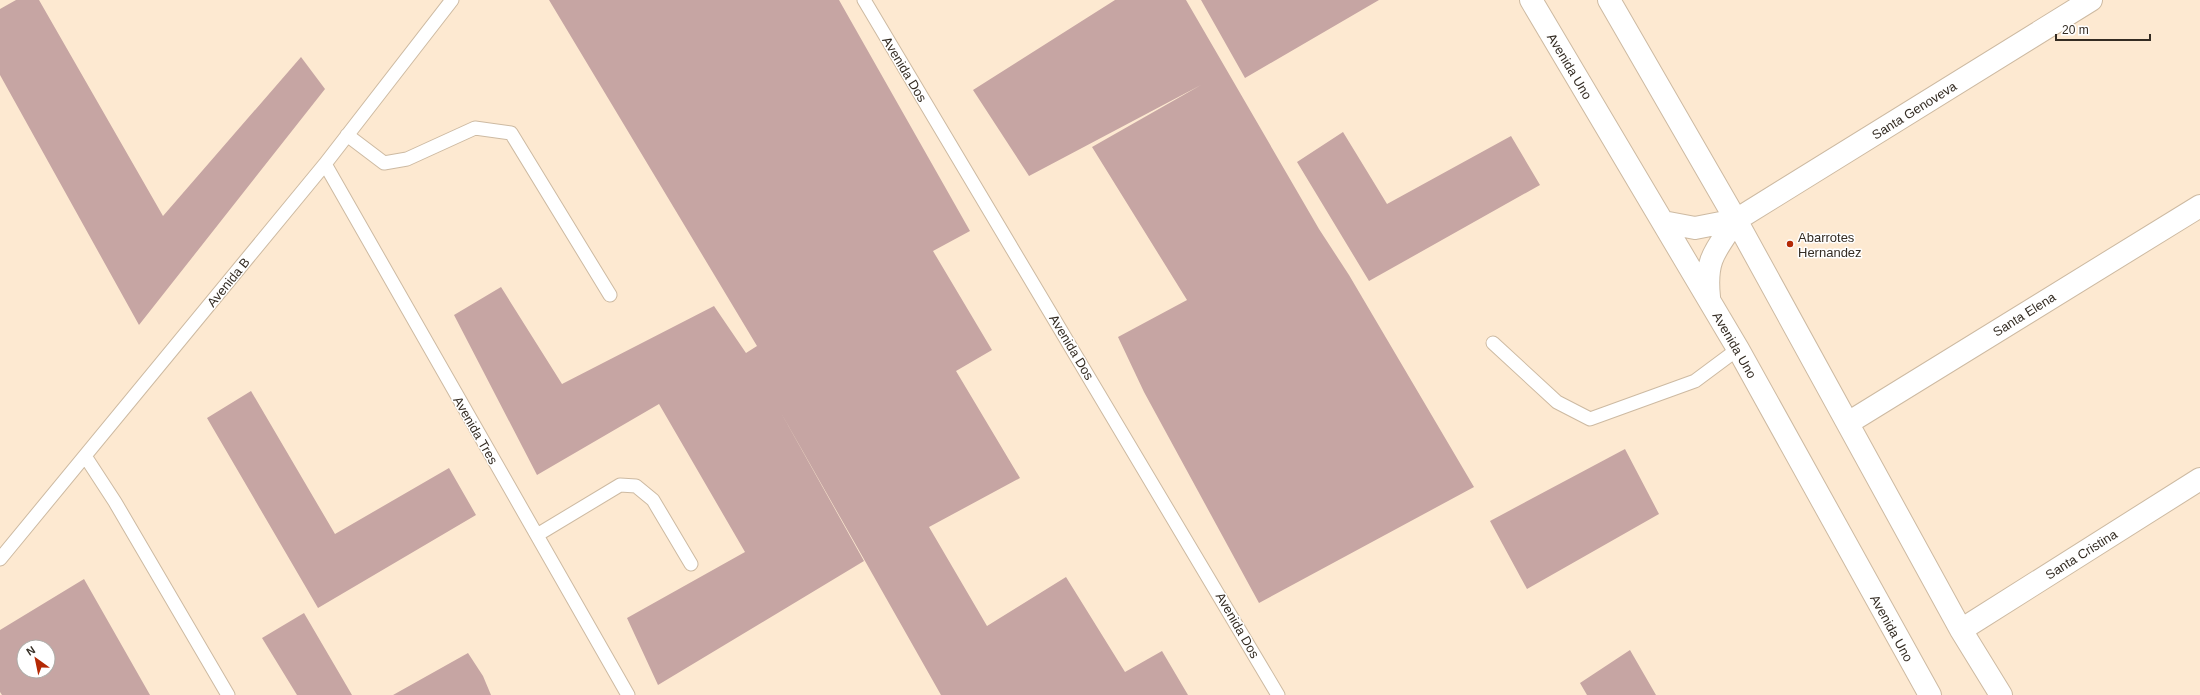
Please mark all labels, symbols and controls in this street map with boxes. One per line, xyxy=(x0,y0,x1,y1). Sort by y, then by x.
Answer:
scale bar xyxy=(2056,16,2150,42)
text: 20 m xyxy=(2062,23,2089,37)
street label: Avenida Uno xyxy=(1544,31,1595,102)
street label: Avenida Dos xyxy=(879,34,930,105)
street label: Santa Genoveva xyxy=(1869,78,1960,142)
place label: Abarrotes Hernandez xyxy=(1798,230,1862,260)
marker: Abarrotes Hernandez xyxy=(1785,239,1795,249)
street label: Avenida B xyxy=(204,255,253,310)
street label: Santa Elena xyxy=(1990,289,2059,340)
street label: Avenida Uno xyxy=(1710,309,1760,381)
street label: Avenida Dos xyxy=(1046,312,1097,383)
street label: Avenida Tres xyxy=(450,394,501,467)
street label: Santa Cristina xyxy=(2043,526,2121,582)
street label: Avenida Dos xyxy=(1213,590,1263,661)
street label: Avenida Uno xyxy=(1867,592,1916,664)
north arrow xyxy=(16,639,56,679)
text: N xyxy=(24,643,37,658)

